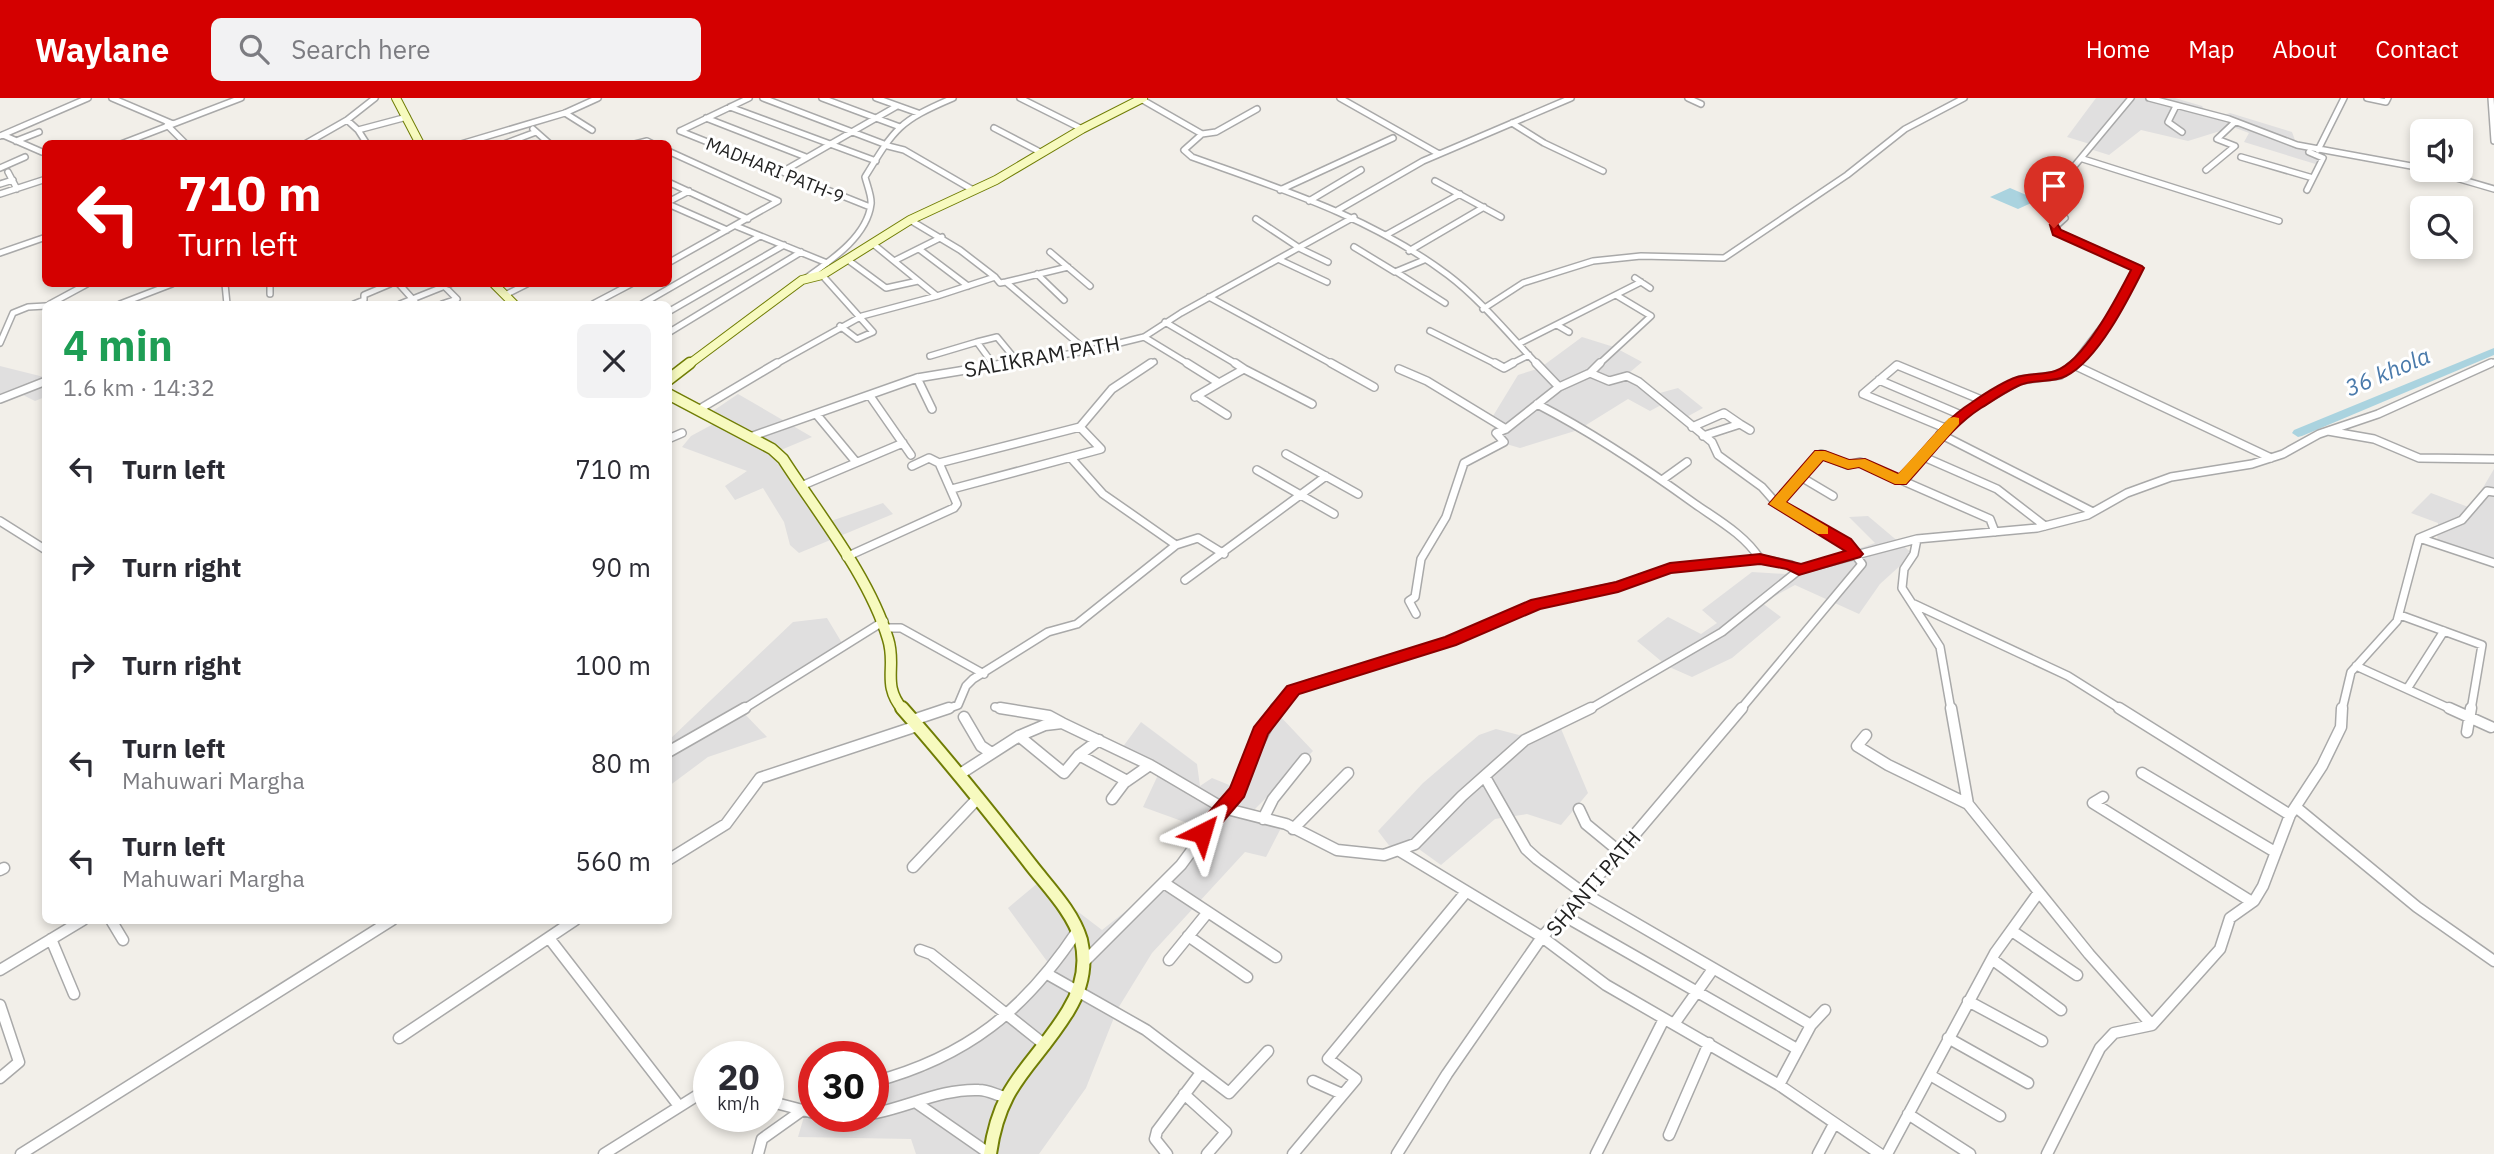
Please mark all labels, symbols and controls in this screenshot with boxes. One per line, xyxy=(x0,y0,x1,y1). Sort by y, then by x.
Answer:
search box xyxy=(211,18,701,81)
text: Waylane xyxy=(35,28,169,71)
icon: search xyxy=(235,30,273,68)
text: Search here xyxy=(291,32,431,66)
text: Home xyxy=(2086,33,2150,65)
text: Map xyxy=(2188,33,2234,65)
text: About xyxy=(2272,33,2337,65)
text: Contact xyxy=(2375,33,2459,65)
map controls xyxy=(2410,119,2473,259)
button: sound xyxy=(2410,119,2473,182)
street label: MADHARI PATH-9 xyxy=(703,132,847,208)
pin xyxy=(2024,156,2084,228)
text: 710 m xyxy=(178,161,322,224)
icon: arrive xyxy=(2035,167,2073,205)
icon: left xyxy=(63,168,154,259)
button: search xyxy=(2410,196,2473,259)
text: Turn left xyxy=(178,223,298,265)
text: 4 min xyxy=(63,318,173,373)
button: close xyxy=(577,324,651,398)
street label: SALIKRAM PATH xyxy=(962,329,1122,383)
water label: 36 khola xyxy=(2340,340,2434,402)
text: 1.6 km · 14:32 xyxy=(63,372,215,402)
icon: left xyxy=(63,450,101,488)
text: Turn left xyxy=(122,452,225,486)
text: 710 m xyxy=(575,452,651,486)
icon: right xyxy=(63,548,101,586)
text: Turn right xyxy=(122,550,241,584)
text: 90 m xyxy=(591,550,651,584)
icon: right xyxy=(63,646,101,684)
text: Turn right xyxy=(122,648,241,682)
text: 100 m xyxy=(575,648,651,682)
text: Turn left xyxy=(122,731,225,765)
icon: left xyxy=(63,744,101,782)
text: 80 m xyxy=(591,746,651,780)
text: Mahuwari Margha xyxy=(122,765,305,795)
position arrow xyxy=(1165,796,1239,870)
street label: SHANTI PATH xyxy=(1539,824,1647,942)
text: Turn left xyxy=(122,829,225,863)
icon: left xyxy=(63,842,101,880)
text: 560 m xyxy=(575,844,651,878)
text: Mahuwari Margha xyxy=(122,863,305,893)
speed limit sign: 30 xyxy=(798,1041,889,1132)
text: 20 xyxy=(717,1054,760,1100)
text: km/h xyxy=(717,1092,760,1115)

